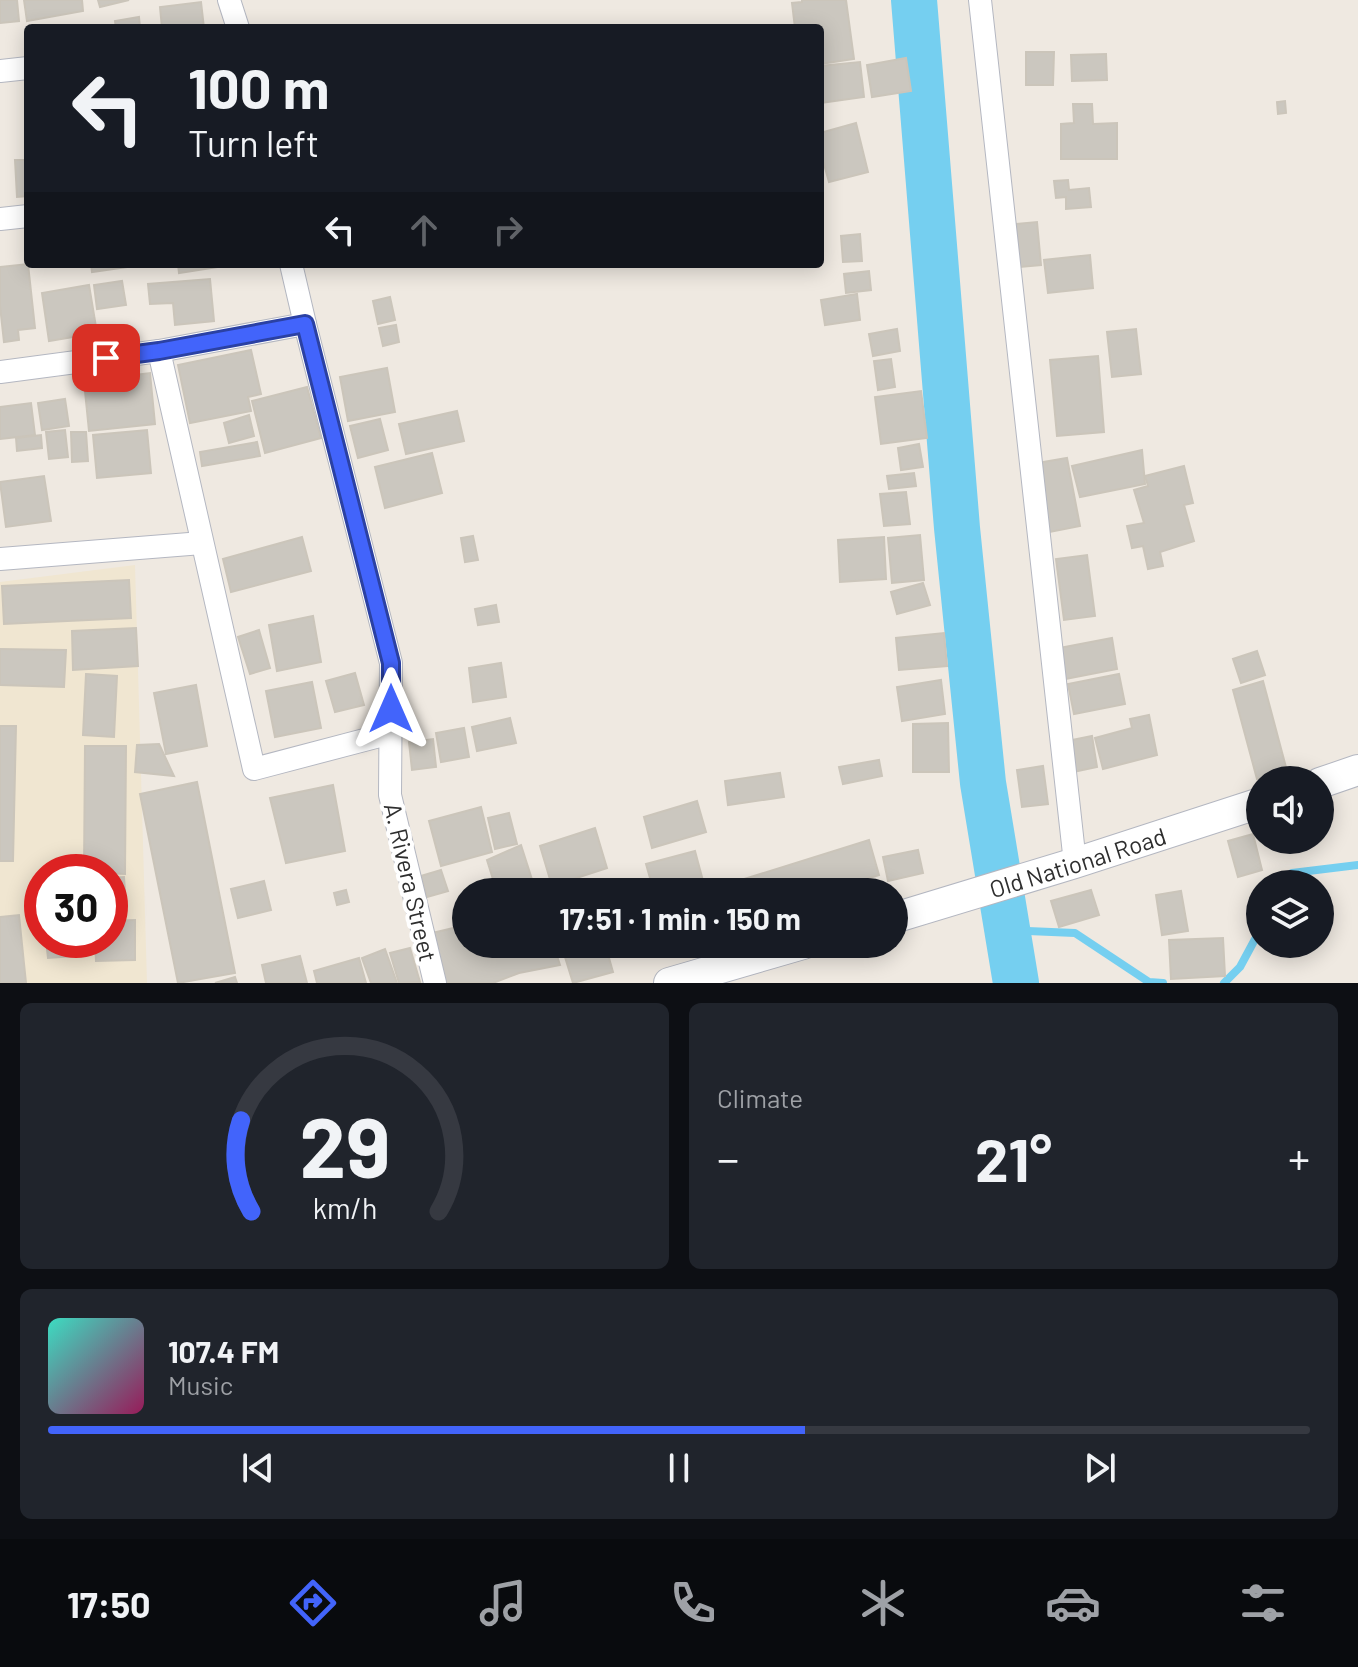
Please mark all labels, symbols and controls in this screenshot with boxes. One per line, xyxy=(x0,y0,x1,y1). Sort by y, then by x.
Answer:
text: 100 m xyxy=(188,53,330,120)
icon: left xyxy=(56,56,160,160)
text: Turn left xyxy=(188,121,319,164)
icon: left xyxy=(318,208,362,252)
icon: ahead xyxy=(402,208,446,252)
icon: right xyxy=(486,208,530,252)
pin xyxy=(72,324,140,392)
icon: arrive xyxy=(84,336,128,380)
position arrow xyxy=(349,667,433,751)
map controls xyxy=(1246,766,1334,958)
button: sound xyxy=(1246,766,1334,854)
street label: A. Rivera Street xyxy=(379,800,443,964)
street label: Old National Road xyxy=(986,820,1169,903)
speed limit sign: 30 xyxy=(24,854,128,958)
button: layers xyxy=(1246,870,1334,958)
text: 17:51 · 1 min · 150 m xyxy=(559,900,801,936)
text: Climate xyxy=(717,1082,803,1113)
text: 29 xyxy=(299,1095,390,1195)
text: 21° xyxy=(975,1122,1052,1194)
text: − xyxy=(717,1131,739,1184)
text: + xyxy=(1288,1131,1310,1184)
text: km/h xyxy=(312,1190,377,1225)
text: 107.4 FM xyxy=(168,1333,279,1369)
text: Music xyxy=(168,1369,233,1400)
icon: previous xyxy=(236,1446,280,1490)
icon: pause xyxy=(657,1446,701,1490)
icon: next xyxy=(1078,1446,1122,1490)
icon: directions xyxy=(285,1575,341,1631)
icon: music xyxy=(475,1575,531,1631)
icon: phone xyxy=(665,1575,721,1631)
icon: climate xyxy=(855,1575,911,1631)
icon: car xyxy=(1045,1575,1101,1631)
icon: filters xyxy=(1235,1575,1291,1631)
text: 17:50 xyxy=(67,1582,151,1625)

